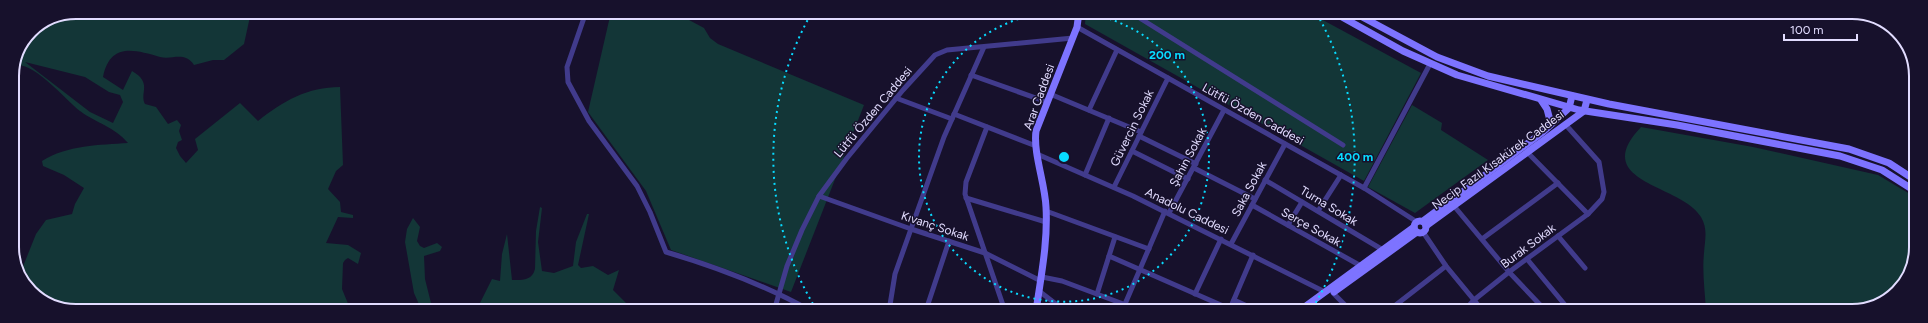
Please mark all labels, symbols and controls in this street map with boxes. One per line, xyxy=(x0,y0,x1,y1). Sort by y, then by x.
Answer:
scale bar xyxy=(1784,16,1857,42)
text: 100 m xyxy=(1790,23,1824,37)
text: 200 m xyxy=(1149,48,1185,62)
street label: Arar Caddesi xyxy=(1021,62,1057,132)
street label: Lütfü Özden Caddesi xyxy=(831,64,915,160)
street label: Lütfü Özden Caddesi xyxy=(1200,80,1306,148)
street label: Güvercin Sokak xyxy=(1107,87,1157,169)
street label: Necip Fazıl Kısakürek Caddesi xyxy=(1429,107,1567,213)
street label: Şahin Sokak xyxy=(1167,125,1209,189)
centre of rings xyxy=(1057,150,1071,164)
text: 400 m xyxy=(1337,150,1373,164)
street label: Saka Sokak xyxy=(1229,159,1269,219)
street label: Turna Sokak xyxy=(1298,183,1360,229)
street label: Anadolu Caddesi xyxy=(1143,185,1231,237)
street label: Serçe Sokak xyxy=(1279,205,1343,249)
street label: Kıvanç Sokak xyxy=(899,208,971,244)
street label: Burak Sokak xyxy=(1498,221,1558,271)

